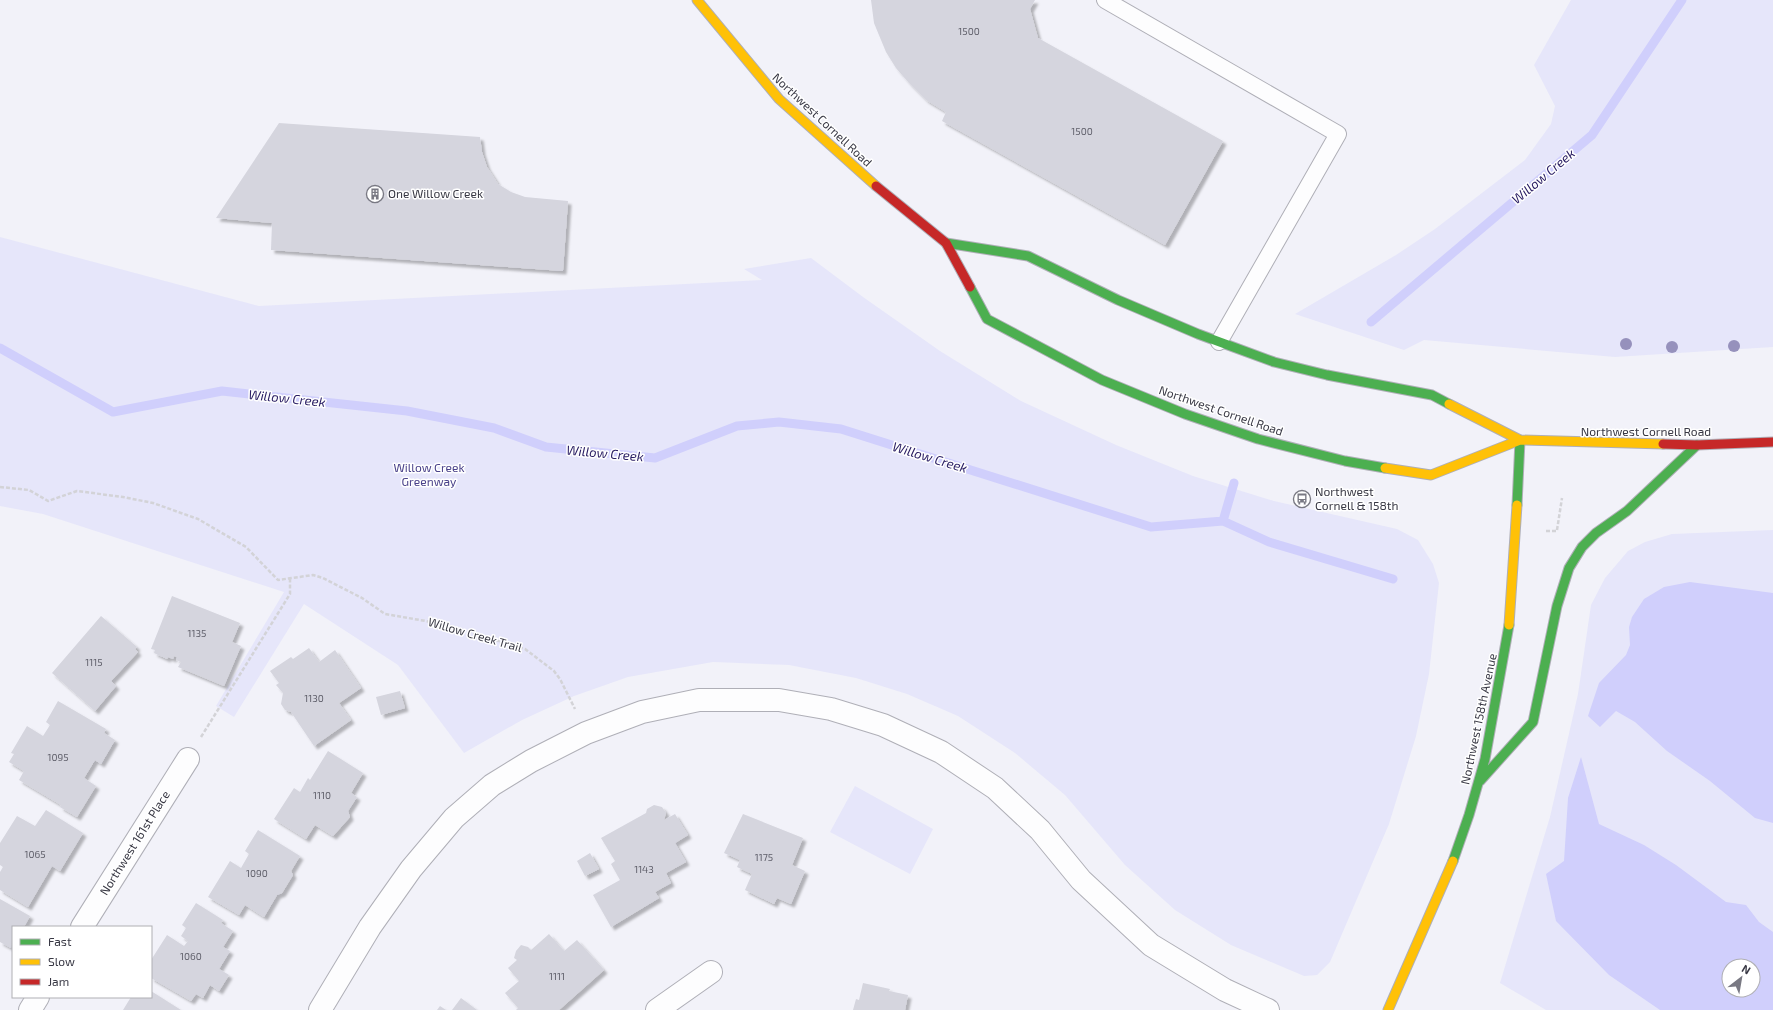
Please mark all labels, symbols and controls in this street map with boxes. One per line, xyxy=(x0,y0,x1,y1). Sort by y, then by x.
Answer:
house number: 1500 xyxy=(958,25,980,37)
street label: Northwest Cornell Road xyxy=(770,70,875,169)
house number: 1500 xyxy=(1071,125,1093,137)
water label: Willow Creek xyxy=(1508,145,1578,207)
building icon: One Willow Creek xyxy=(365,184,385,204)
place label: One Willow Creek xyxy=(388,186,483,200)
street label: Northwest Cornell Road xyxy=(1157,382,1285,438)
water label: Willow Creek xyxy=(248,386,327,410)
street label: Northwest Cornell Road xyxy=(1581,424,1711,438)
water label: Willow Creek xyxy=(891,438,970,476)
water label: Willow Creek xyxy=(566,442,644,464)
park label: Willow Creek Greenway xyxy=(393,460,465,488)
place label: Northwest Cornell & 158th xyxy=(1315,484,1398,512)
bus stop icon: Northwest Cornell & 158th xyxy=(1292,489,1312,509)
street label: Willow Creek Trail xyxy=(427,614,524,654)
house number: 1135 xyxy=(188,627,206,639)
street label: Northwest 158th Avenue xyxy=(1457,652,1499,786)
house number: 1115 xyxy=(85,656,103,668)
house number: 1130 xyxy=(304,692,324,704)
house number: 1095 xyxy=(47,751,69,763)
street label: Northwest 161st Place xyxy=(96,788,172,897)
house number: 1110 xyxy=(313,789,331,801)
house number: 1065 xyxy=(24,848,46,860)
house number: 1175 xyxy=(755,851,773,863)
house number: 1143 xyxy=(634,863,654,875)
house number: 1090 xyxy=(246,867,268,879)
legend xyxy=(12,926,152,998)
text: Fast xyxy=(48,934,72,948)
house number: 1060 xyxy=(180,950,202,962)
text: Slow xyxy=(48,954,75,968)
north arrow xyxy=(1721,958,1761,998)
text: N xyxy=(1740,961,1753,977)
house number: 1111 xyxy=(549,970,565,982)
text: Jam xyxy=(48,974,69,988)

